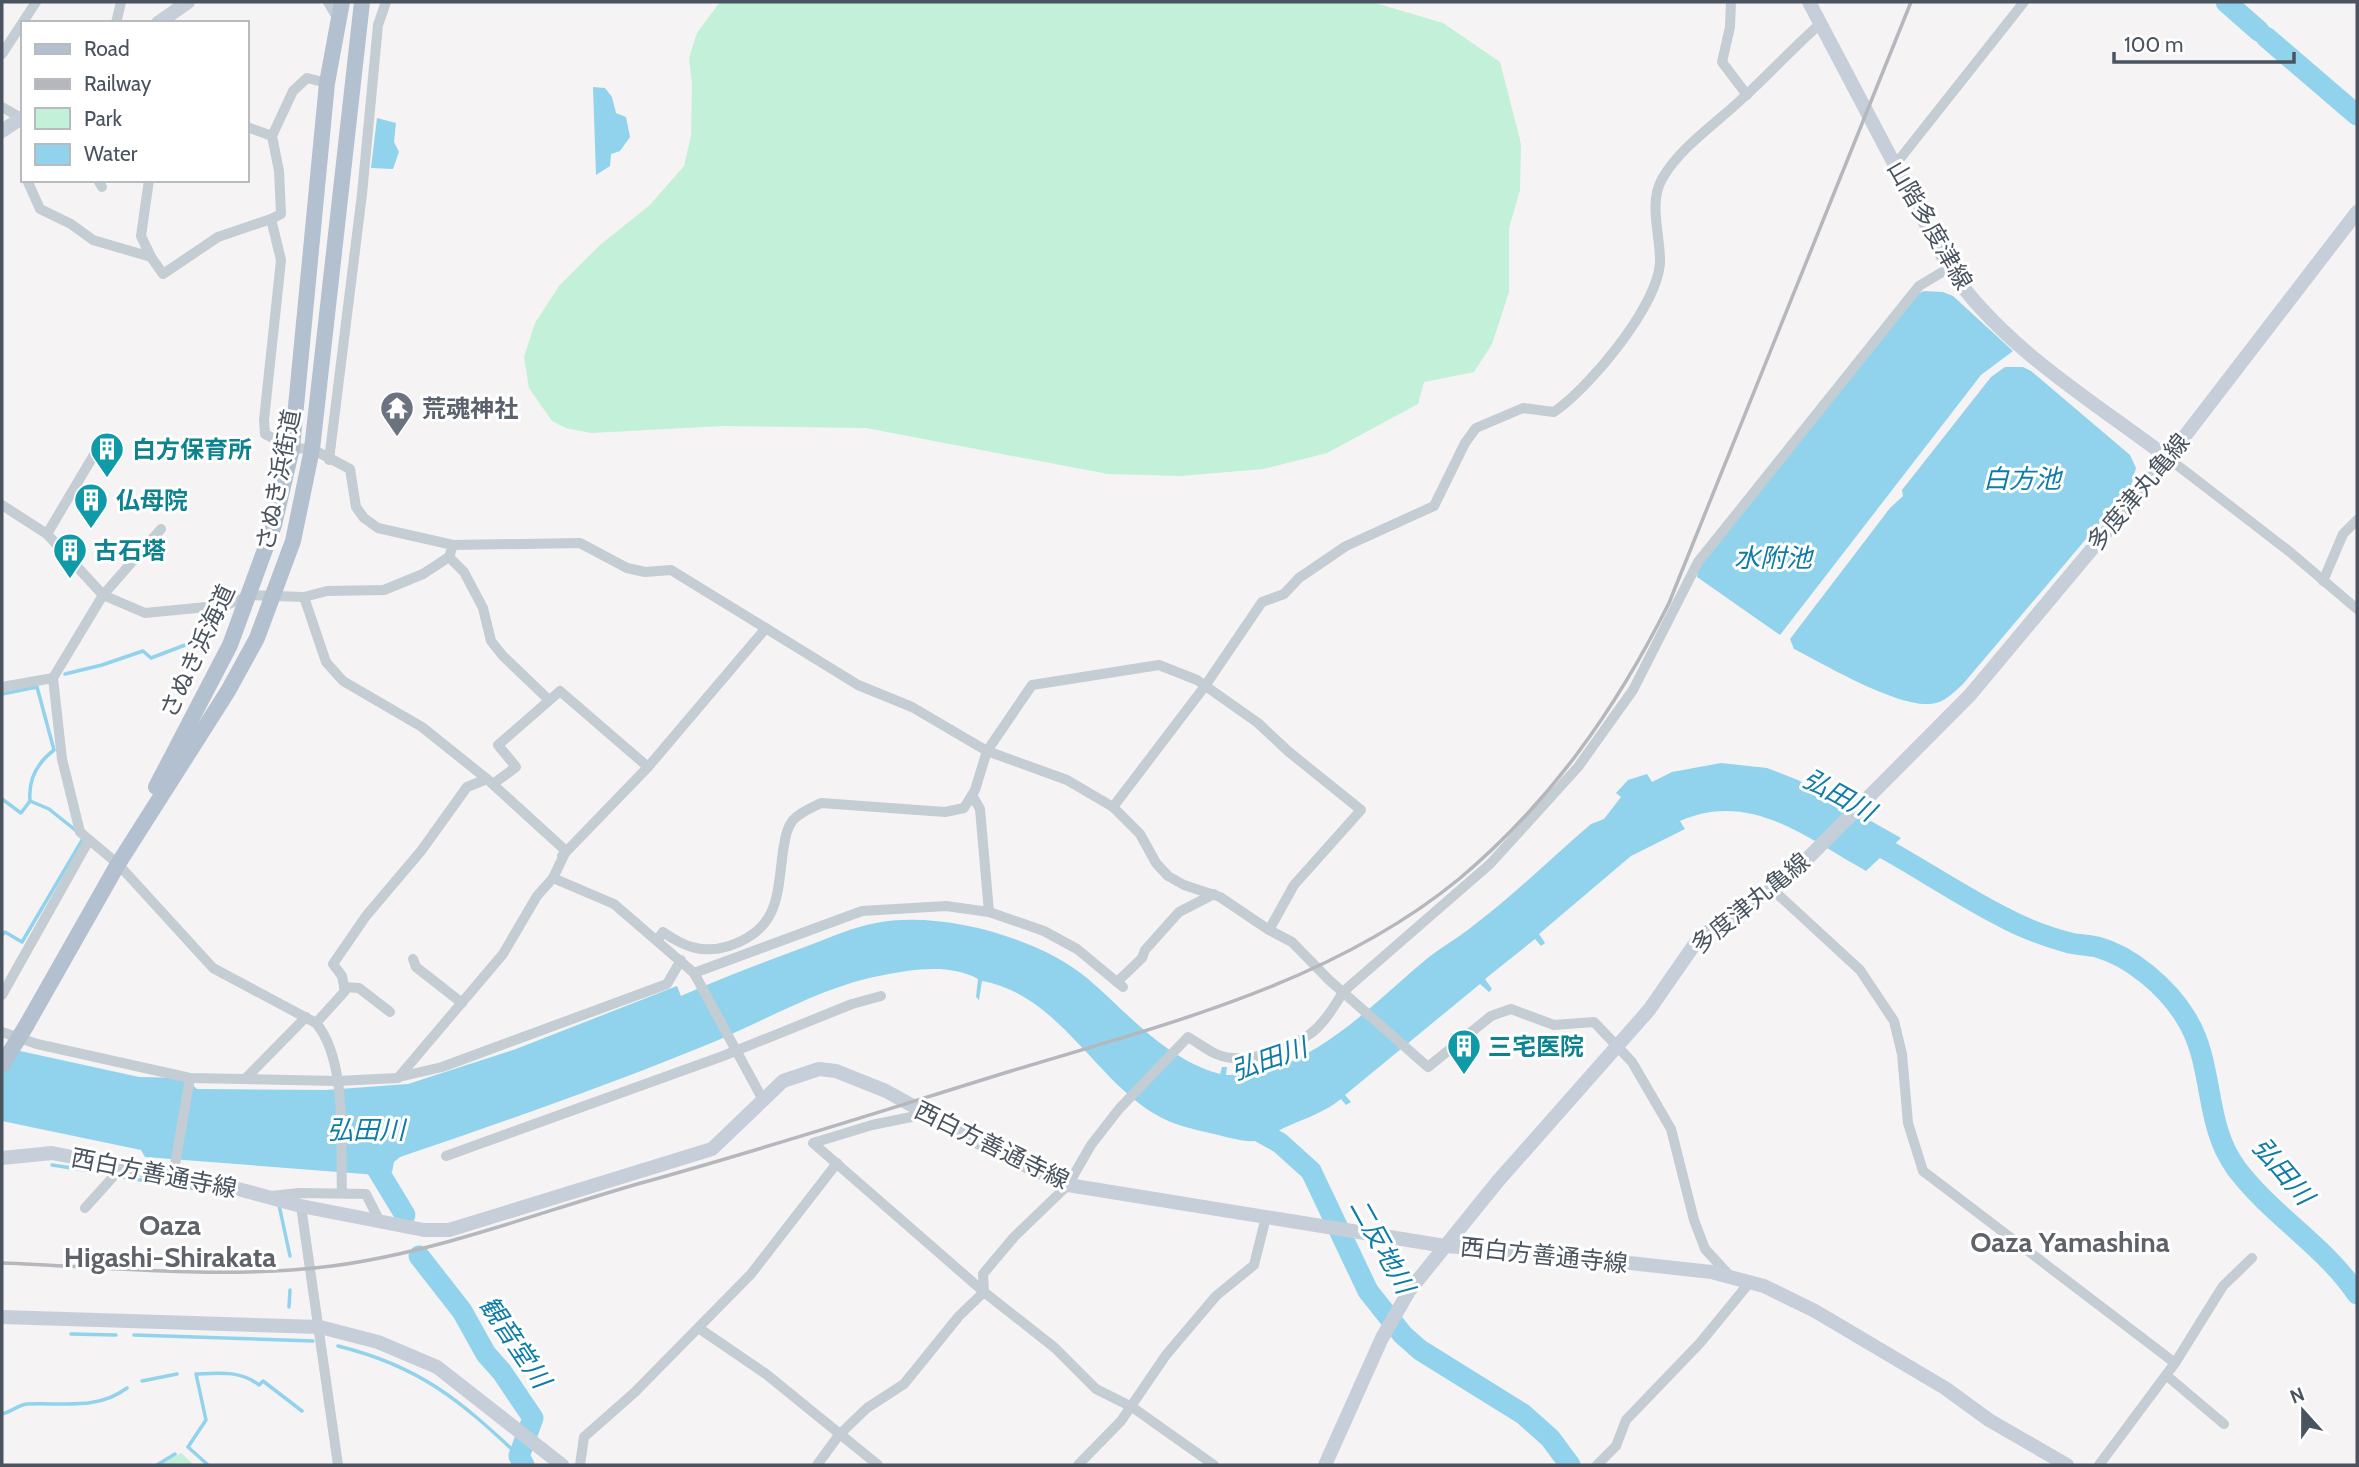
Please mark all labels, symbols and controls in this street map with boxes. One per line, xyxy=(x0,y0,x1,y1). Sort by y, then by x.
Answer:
legend xyxy=(21,21,248,182)
scale bar xyxy=(2114,21,2294,65)
text: 100 m xyxy=(2124,32,2183,57)
text: Road xyxy=(84,36,130,61)
text: Railway xyxy=(84,71,152,96)
text: Park xyxy=(84,106,122,131)
text: Water xyxy=(84,141,138,166)
street label: 山階多度津線 xyxy=(1881,155,1979,295)
temple icon: 荒魂神社 xyxy=(378,389,416,438)
place label: 荒魂神社 xyxy=(422,394,518,423)
street label: さぬき浜街道 xyxy=(250,407,306,553)
street label: 多度津丸亀線 xyxy=(2081,428,2195,556)
building icon: 白方保育所 xyxy=(88,430,126,479)
place label: 白方保育所 xyxy=(132,435,252,464)
water label: 白方池 xyxy=(1983,463,2064,495)
building icon: 仏母院 xyxy=(72,481,110,530)
place label: 仏母院 xyxy=(116,486,188,515)
building icon: 古石塔 xyxy=(51,531,89,580)
place label: 古石塔 xyxy=(94,536,166,565)
water label: 水附池 xyxy=(1734,542,1815,574)
street label: さぬき浜海道 xyxy=(154,580,240,722)
water label: 弘田川 xyxy=(1797,762,1883,829)
street label: 多度津丸亀線 xyxy=(1685,846,1815,960)
building icon: 三宅医院 xyxy=(1445,1027,1483,1076)
water label: 弘田川 xyxy=(1227,1030,1314,1087)
place label: 三宅医院 xyxy=(1488,1032,1584,1061)
street label: 西白方善通寺線 xyxy=(910,1095,1074,1195)
water label: 弘田川 xyxy=(327,1114,408,1146)
water label: 弘田川 xyxy=(2246,1131,2322,1213)
street label: 西白方善通寺線 xyxy=(69,1143,239,1203)
water label: 二反地川 xyxy=(1343,1193,1423,1302)
district label: Oaza Higashi-Shirakata xyxy=(64,1208,276,1274)
district label: Oaza Yamashina xyxy=(1970,1225,2170,1259)
street label: 西白方善通寺線 xyxy=(1459,1232,1629,1278)
water label: 観音堂川 xyxy=(473,1290,559,1397)
north arrow xyxy=(2268,1376,2338,1446)
text: N xyxy=(2287,1382,2307,1409)

